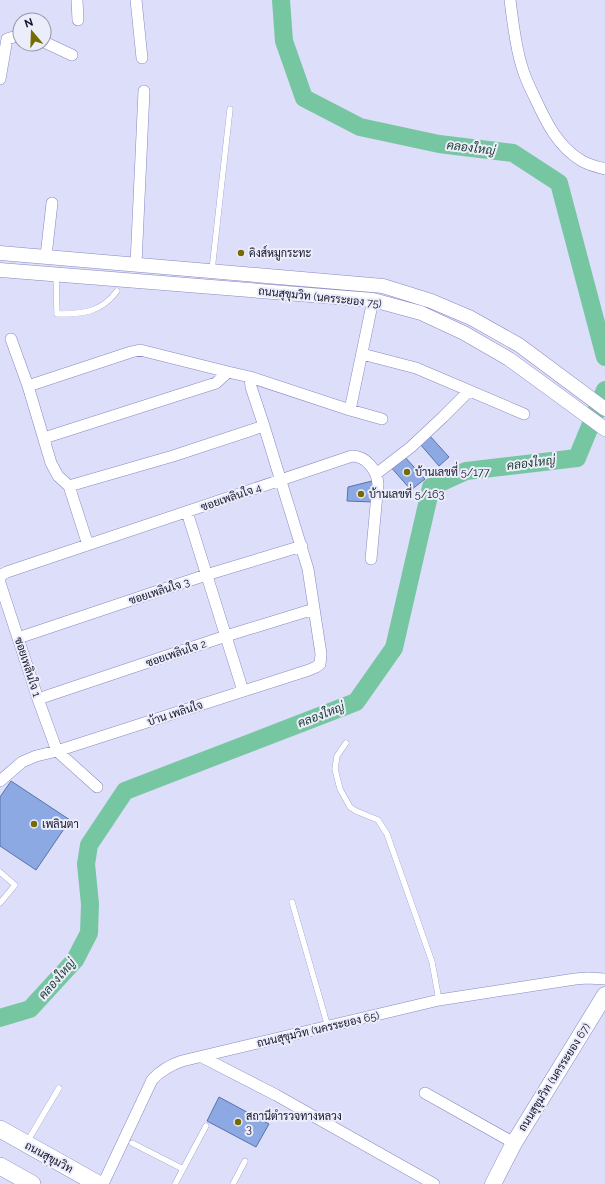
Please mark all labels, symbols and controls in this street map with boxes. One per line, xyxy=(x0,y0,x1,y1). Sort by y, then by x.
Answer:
north arrow xyxy=(12,12,52,52)
text: N xyxy=(23,16,35,31)
water label: คลองใหญ่ xyxy=(446,137,497,158)
place label: คิงส์หมูกระทะ xyxy=(249,245,312,261)
marker: คิงส์หมูกระทะ xyxy=(236,248,246,258)
street label: ถนนสุขุมวิท (นครระยอง 75) xyxy=(257,285,382,312)
water label: คลองใหญ่ xyxy=(506,452,557,473)
place label: บ้านเลขที่ 5/177 xyxy=(415,461,490,479)
marker: บ้านเลขที่ 5/177 xyxy=(402,467,412,477)
street label: ซอยเพลินใจ 4 xyxy=(198,479,263,514)
place label: บ้านเลขที่ 5/163 xyxy=(369,483,445,501)
marker: บ้านเลขที่ 5/163 xyxy=(356,489,366,499)
street label: ซอยเพลินใจ 3 xyxy=(126,574,191,607)
street label: ซอยเพลินใจ 1 xyxy=(12,635,45,699)
street label: ซอยเพลินใจ 2 xyxy=(144,635,208,670)
street label: บ้าน เพลินใจ xyxy=(145,697,204,729)
water label: คลองใหญ่ xyxy=(295,698,347,730)
place label: เพลินตา xyxy=(42,818,79,831)
marker: เพลินตา xyxy=(29,819,39,829)
water label: คลองใหญ่ xyxy=(35,955,79,1002)
street label: ถนนสุขุมวิท (นครระยอง 65) xyxy=(256,1009,381,1052)
street label: ถนนสุขุมวิท (นครระยอง 67) xyxy=(516,1021,595,1135)
place label: สถานีตำรวจทางหลวง 3 xyxy=(246,1108,342,1136)
marker: สถานีตำรวจทางหลวง 3 xyxy=(233,1117,243,1127)
street label: ถนนสุขุมวิท xyxy=(21,1139,75,1178)

